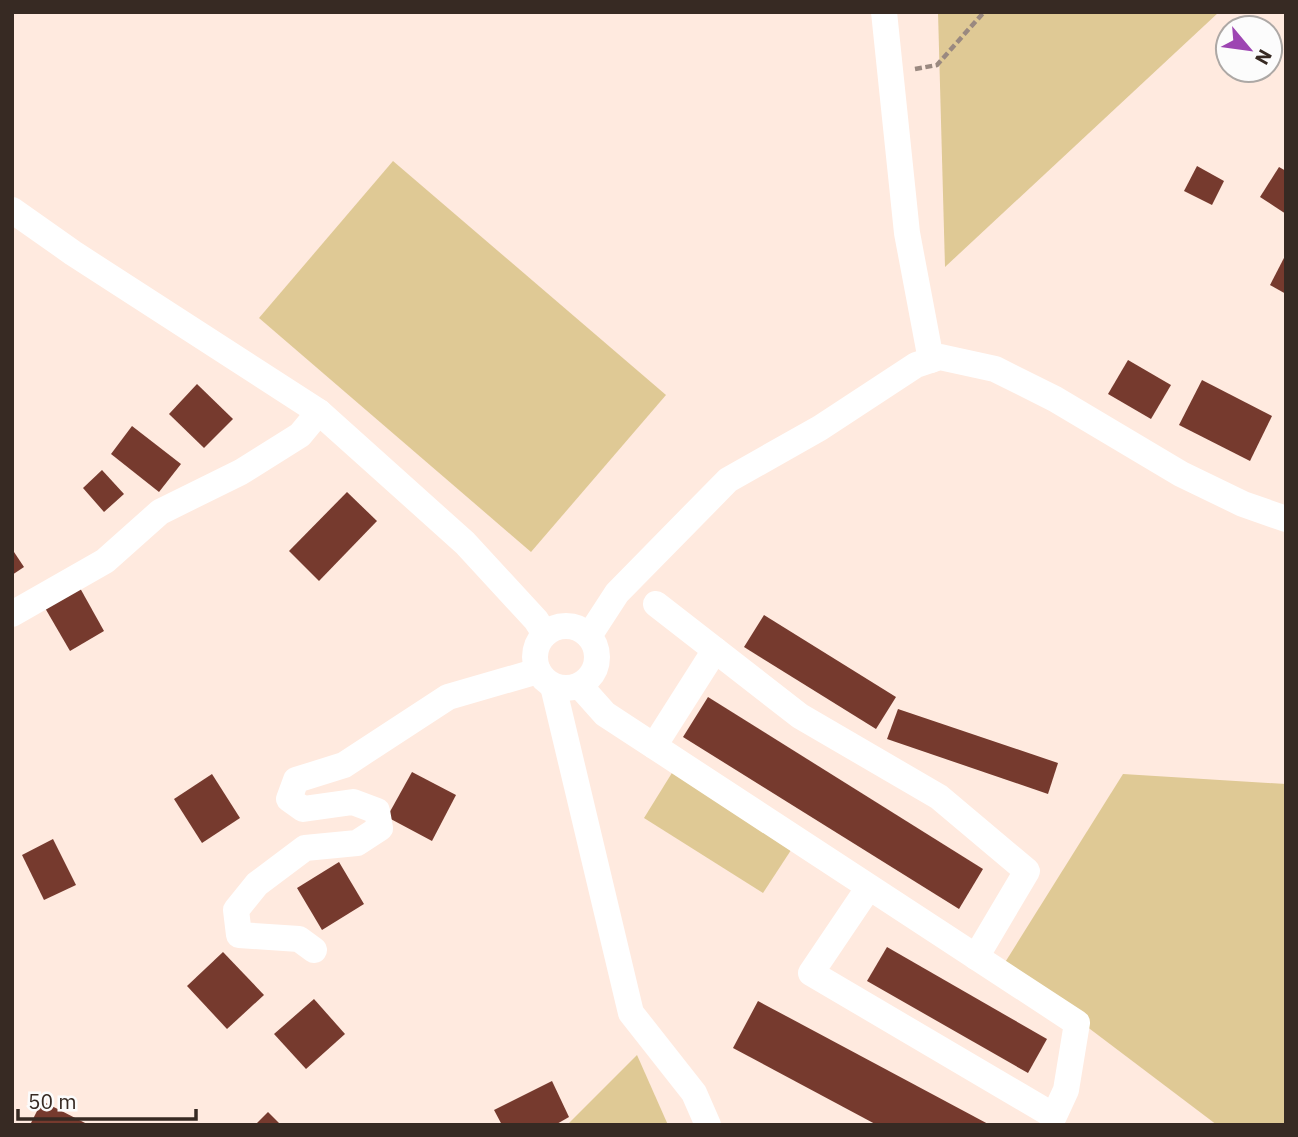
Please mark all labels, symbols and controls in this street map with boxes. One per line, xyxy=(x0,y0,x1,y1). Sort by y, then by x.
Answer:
north arrow xyxy=(1214,14,1284,84)
text: N xyxy=(1250,45,1278,69)
scale bar xyxy=(18,1078,196,1122)
text: 50 m xyxy=(28,1087,77,1115)

